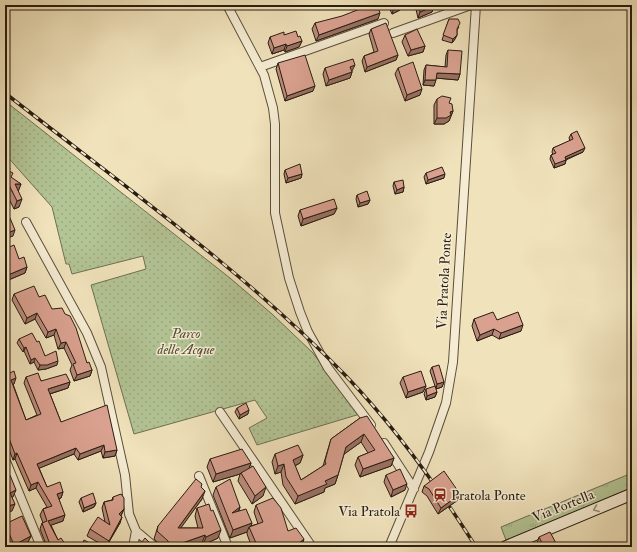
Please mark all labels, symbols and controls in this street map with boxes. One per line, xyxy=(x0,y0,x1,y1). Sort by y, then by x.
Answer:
street label: Via Pratola Ponte xyxy=(433,232,455,330)
park label: Parco delle Acque xyxy=(157,325,215,358)
street label: Via Portella xyxy=(530,486,597,526)
station icon: Pratola Ponte xyxy=(432,487,448,503)
place label: Pratola Ponte xyxy=(451,487,526,504)
place label: Via Pratola xyxy=(338,503,400,520)
bus stop icon: Via Pratola xyxy=(403,503,419,519)
one-way arrow xyxy=(592,504,600,512)

